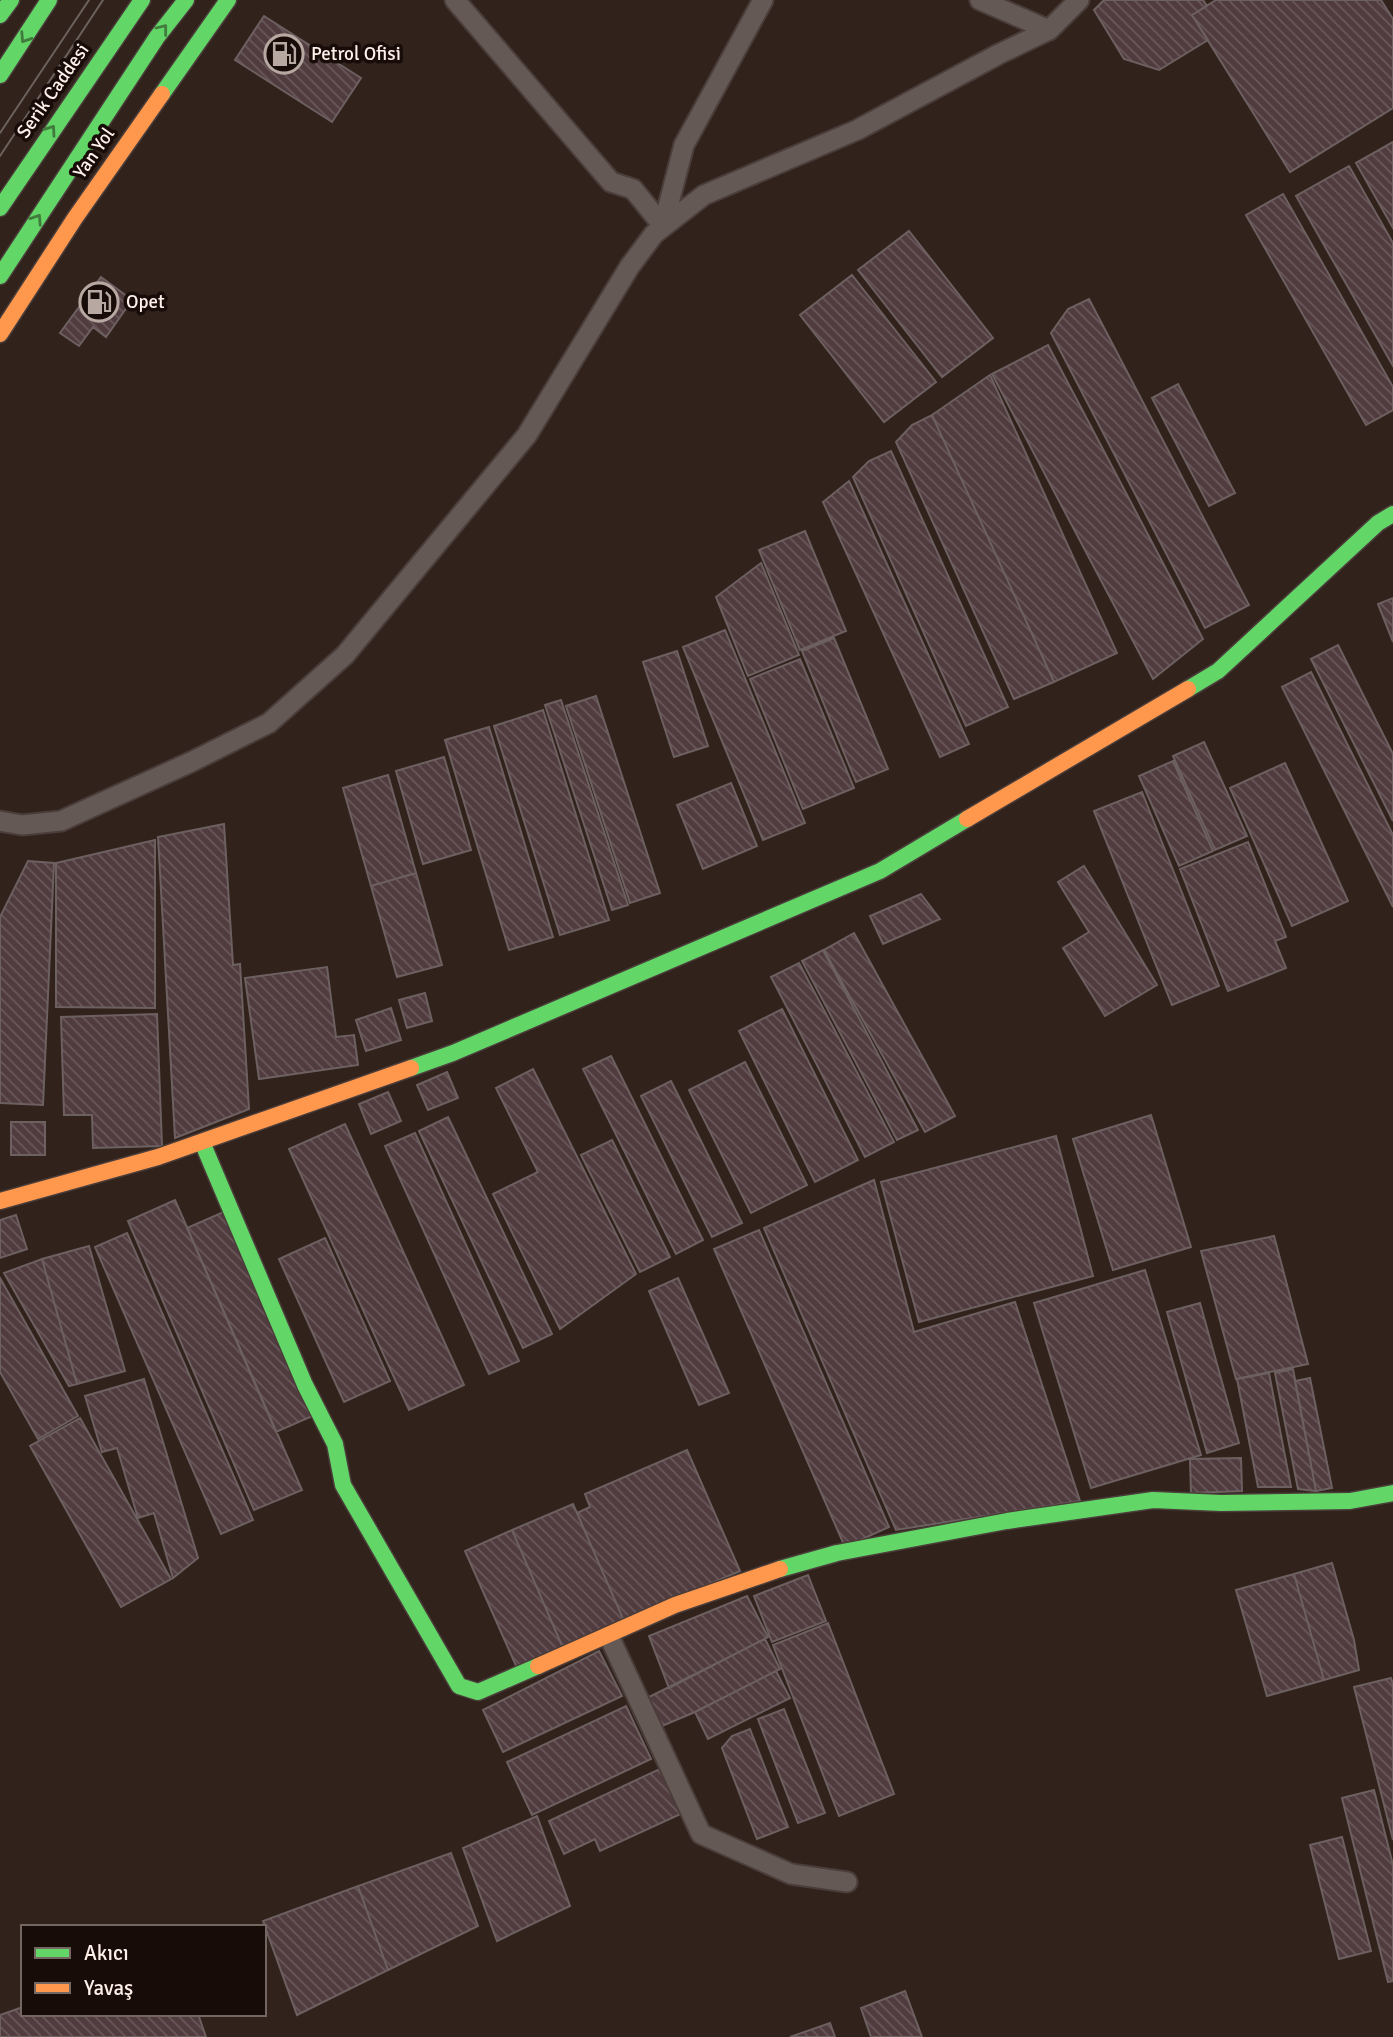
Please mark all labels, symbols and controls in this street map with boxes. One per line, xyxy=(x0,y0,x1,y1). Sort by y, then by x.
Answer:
one-way arrow xyxy=(154,25,167,37)
one-way arrow xyxy=(20,30,33,43)
fuel station icon: Petrol Ofisi xyxy=(263,33,305,75)
street label: Serik Caddesi xyxy=(12,39,94,143)
place label: Petrol Ofisi xyxy=(311,42,401,66)
street label: Yan Yol xyxy=(68,123,120,183)
one-way arrow xyxy=(43,125,55,138)
one-way arrow xyxy=(29,214,42,227)
fuel station icon: Opet xyxy=(78,281,120,323)
place label: Opet xyxy=(126,290,165,314)
legend xyxy=(21,1925,266,2016)
text: Akıcı xyxy=(84,1940,129,1966)
text: Yavaş xyxy=(84,1975,133,2001)

